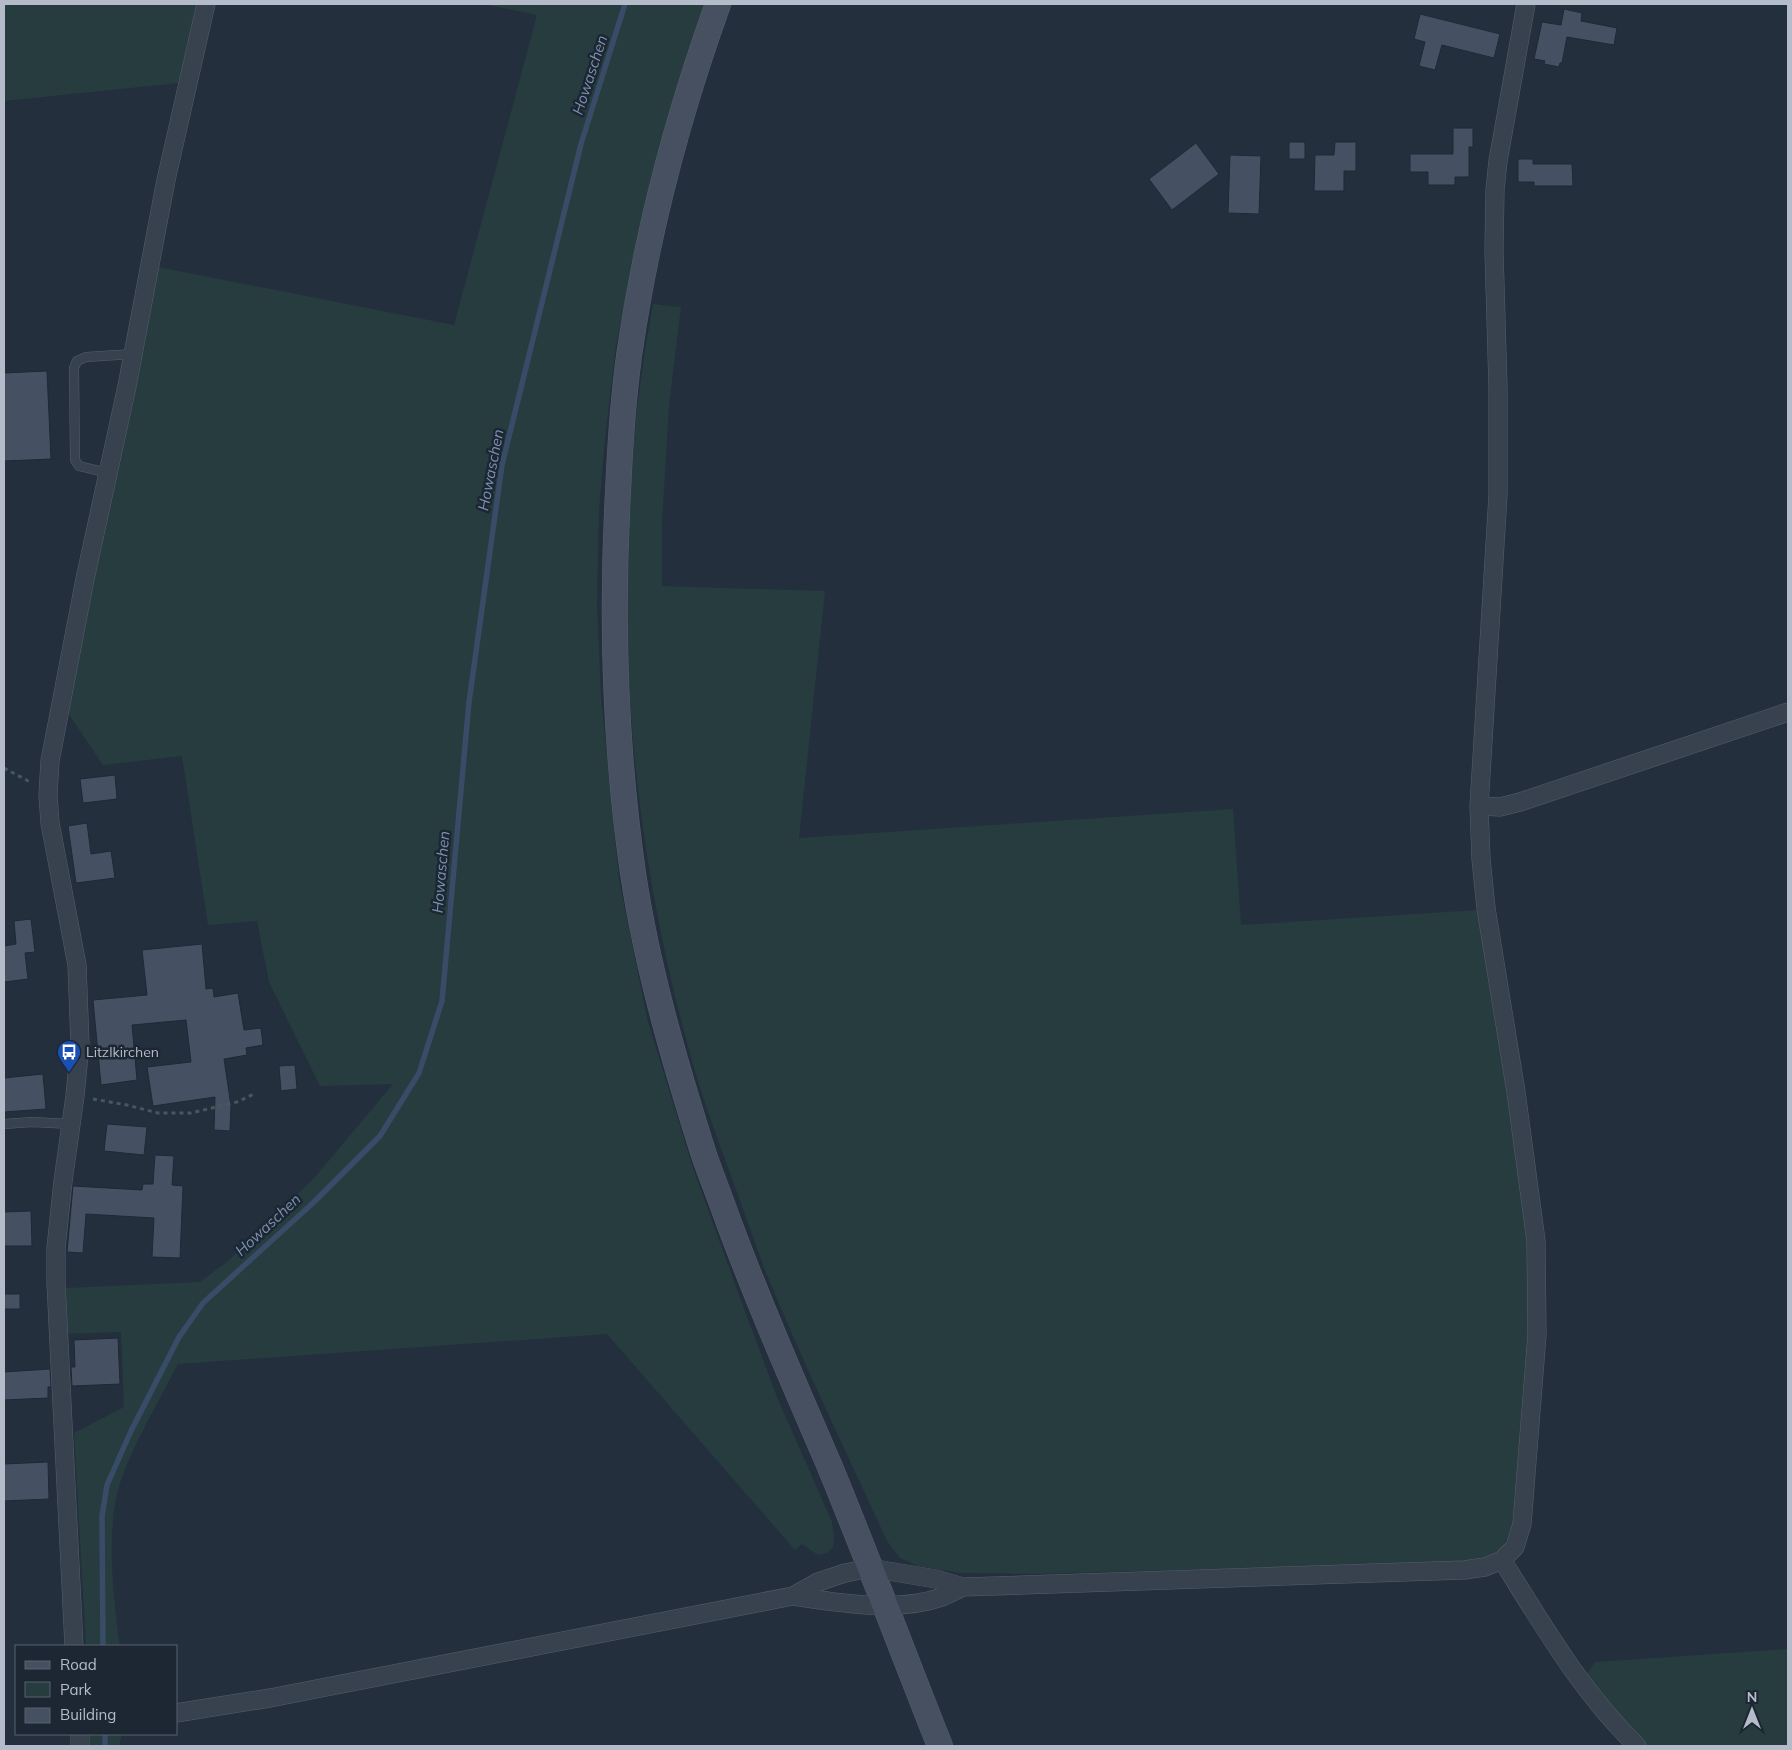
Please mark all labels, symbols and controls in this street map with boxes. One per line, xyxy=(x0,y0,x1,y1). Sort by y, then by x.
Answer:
water label: Howaschen xyxy=(568,33,611,117)
water label: Howaschen xyxy=(473,427,508,512)
water label: Howaschen xyxy=(427,830,454,914)
bus stop icon: Litzlkirchen xyxy=(56,1039,82,1073)
place label: Litzlkirchen xyxy=(86,1043,159,1061)
water label: Howaschen xyxy=(231,1189,304,1260)
legend xyxy=(15,1645,178,1735)
text: Road xyxy=(60,1655,97,1674)
text: Park xyxy=(60,1680,92,1699)
north arrow xyxy=(1727,1685,1777,1735)
text: N xyxy=(1747,1688,1757,1706)
text: Building xyxy=(60,1705,116,1724)

